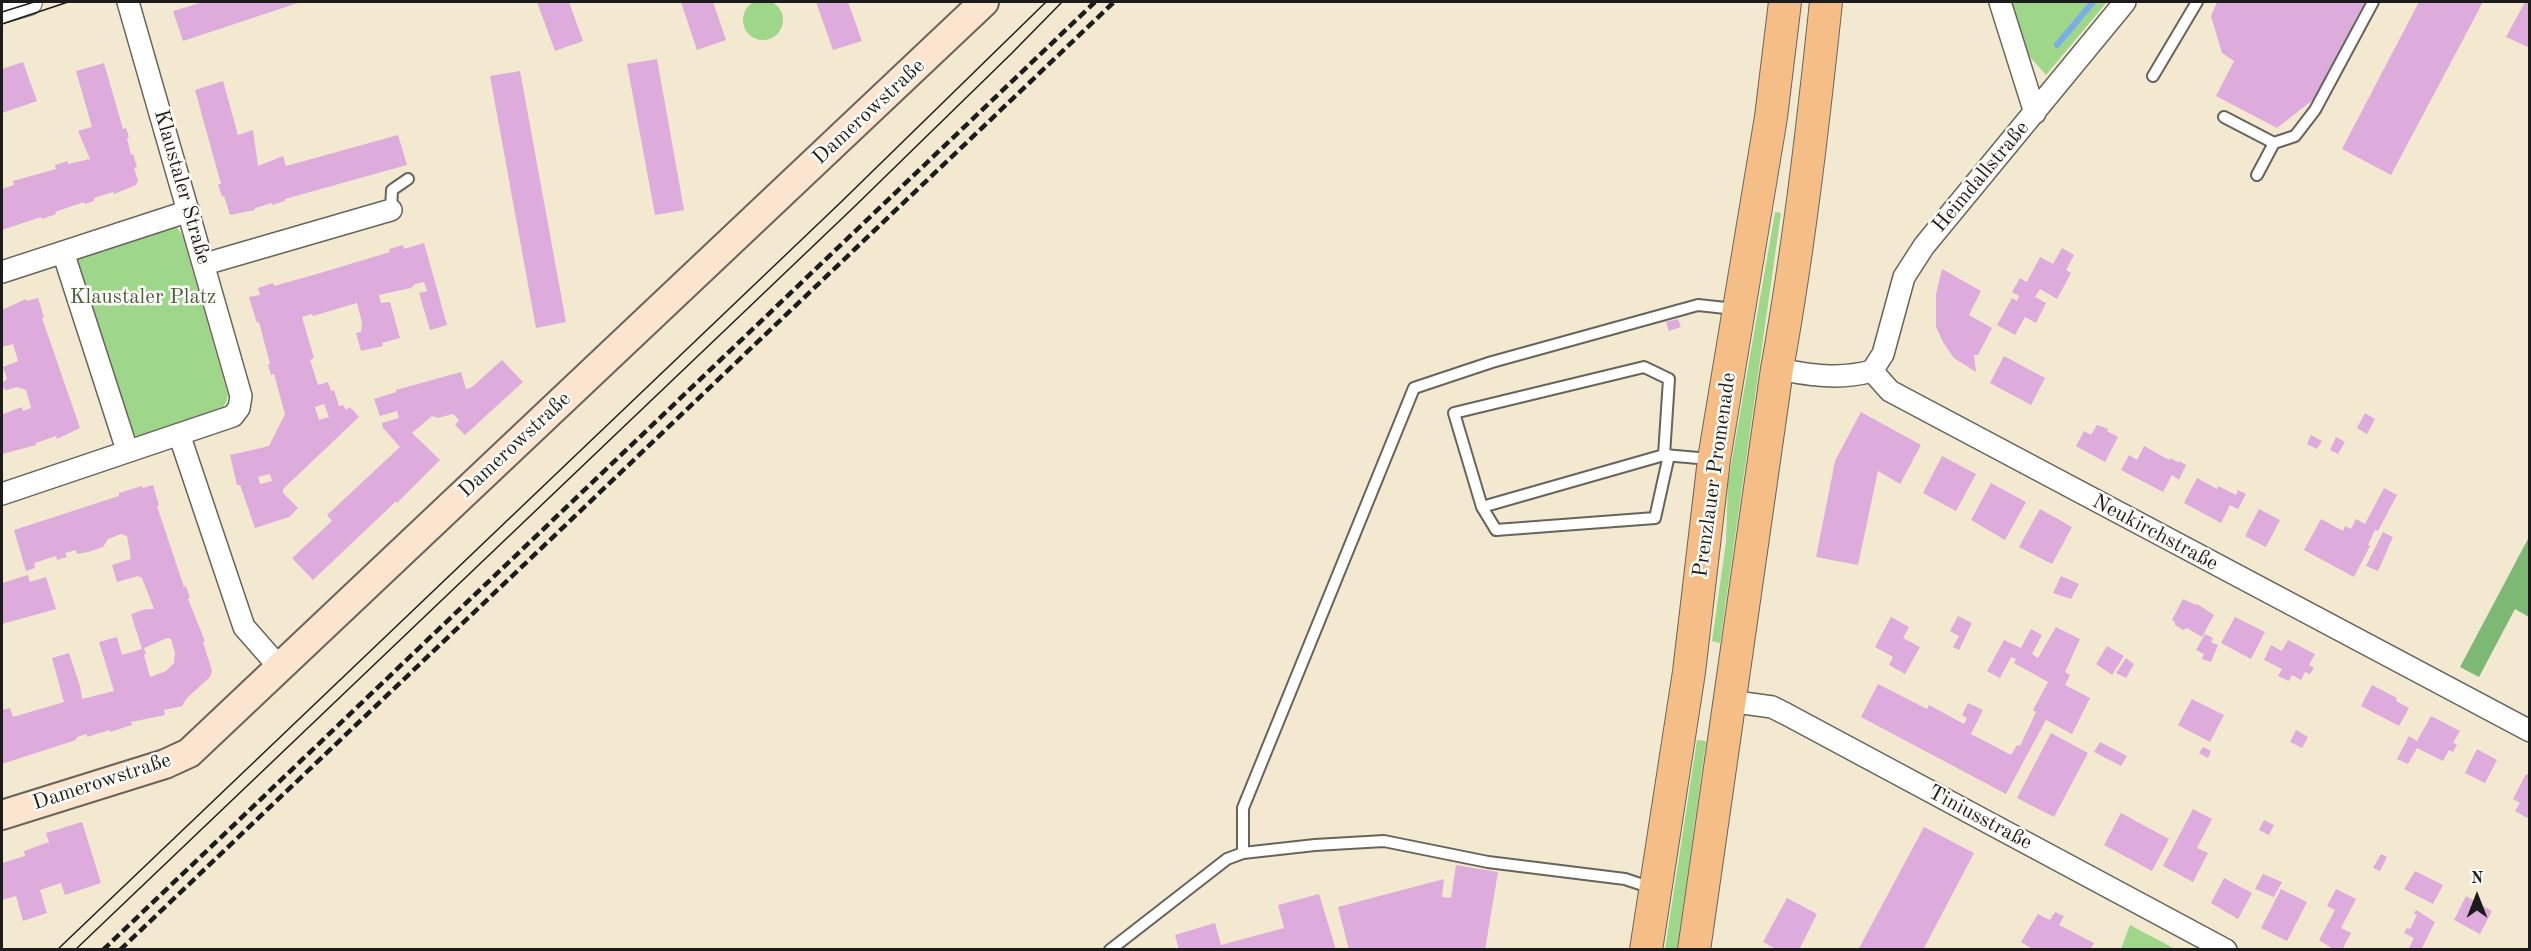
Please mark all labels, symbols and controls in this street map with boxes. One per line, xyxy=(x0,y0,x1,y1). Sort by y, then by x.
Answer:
street label: Damerowstraße xyxy=(808,54,930,170)
street label: Klaustaler Straße xyxy=(148,107,216,267)
street label: Heimdallstraße xyxy=(1927,116,2035,238)
park label: Klaustaler Platz xyxy=(70,284,216,310)
street label: Prenzlauer Promenade xyxy=(1688,371,1742,579)
street label: Damerowstraße xyxy=(454,387,576,503)
street label: Neukirchstraße xyxy=(2088,489,2222,577)
street label: Damerowstraße xyxy=(30,748,174,816)
street label: Tiniusstraße xyxy=(1924,780,2036,856)
north arrow xyxy=(2447,867,2507,927)
text: N xyxy=(2471,871,2483,887)

